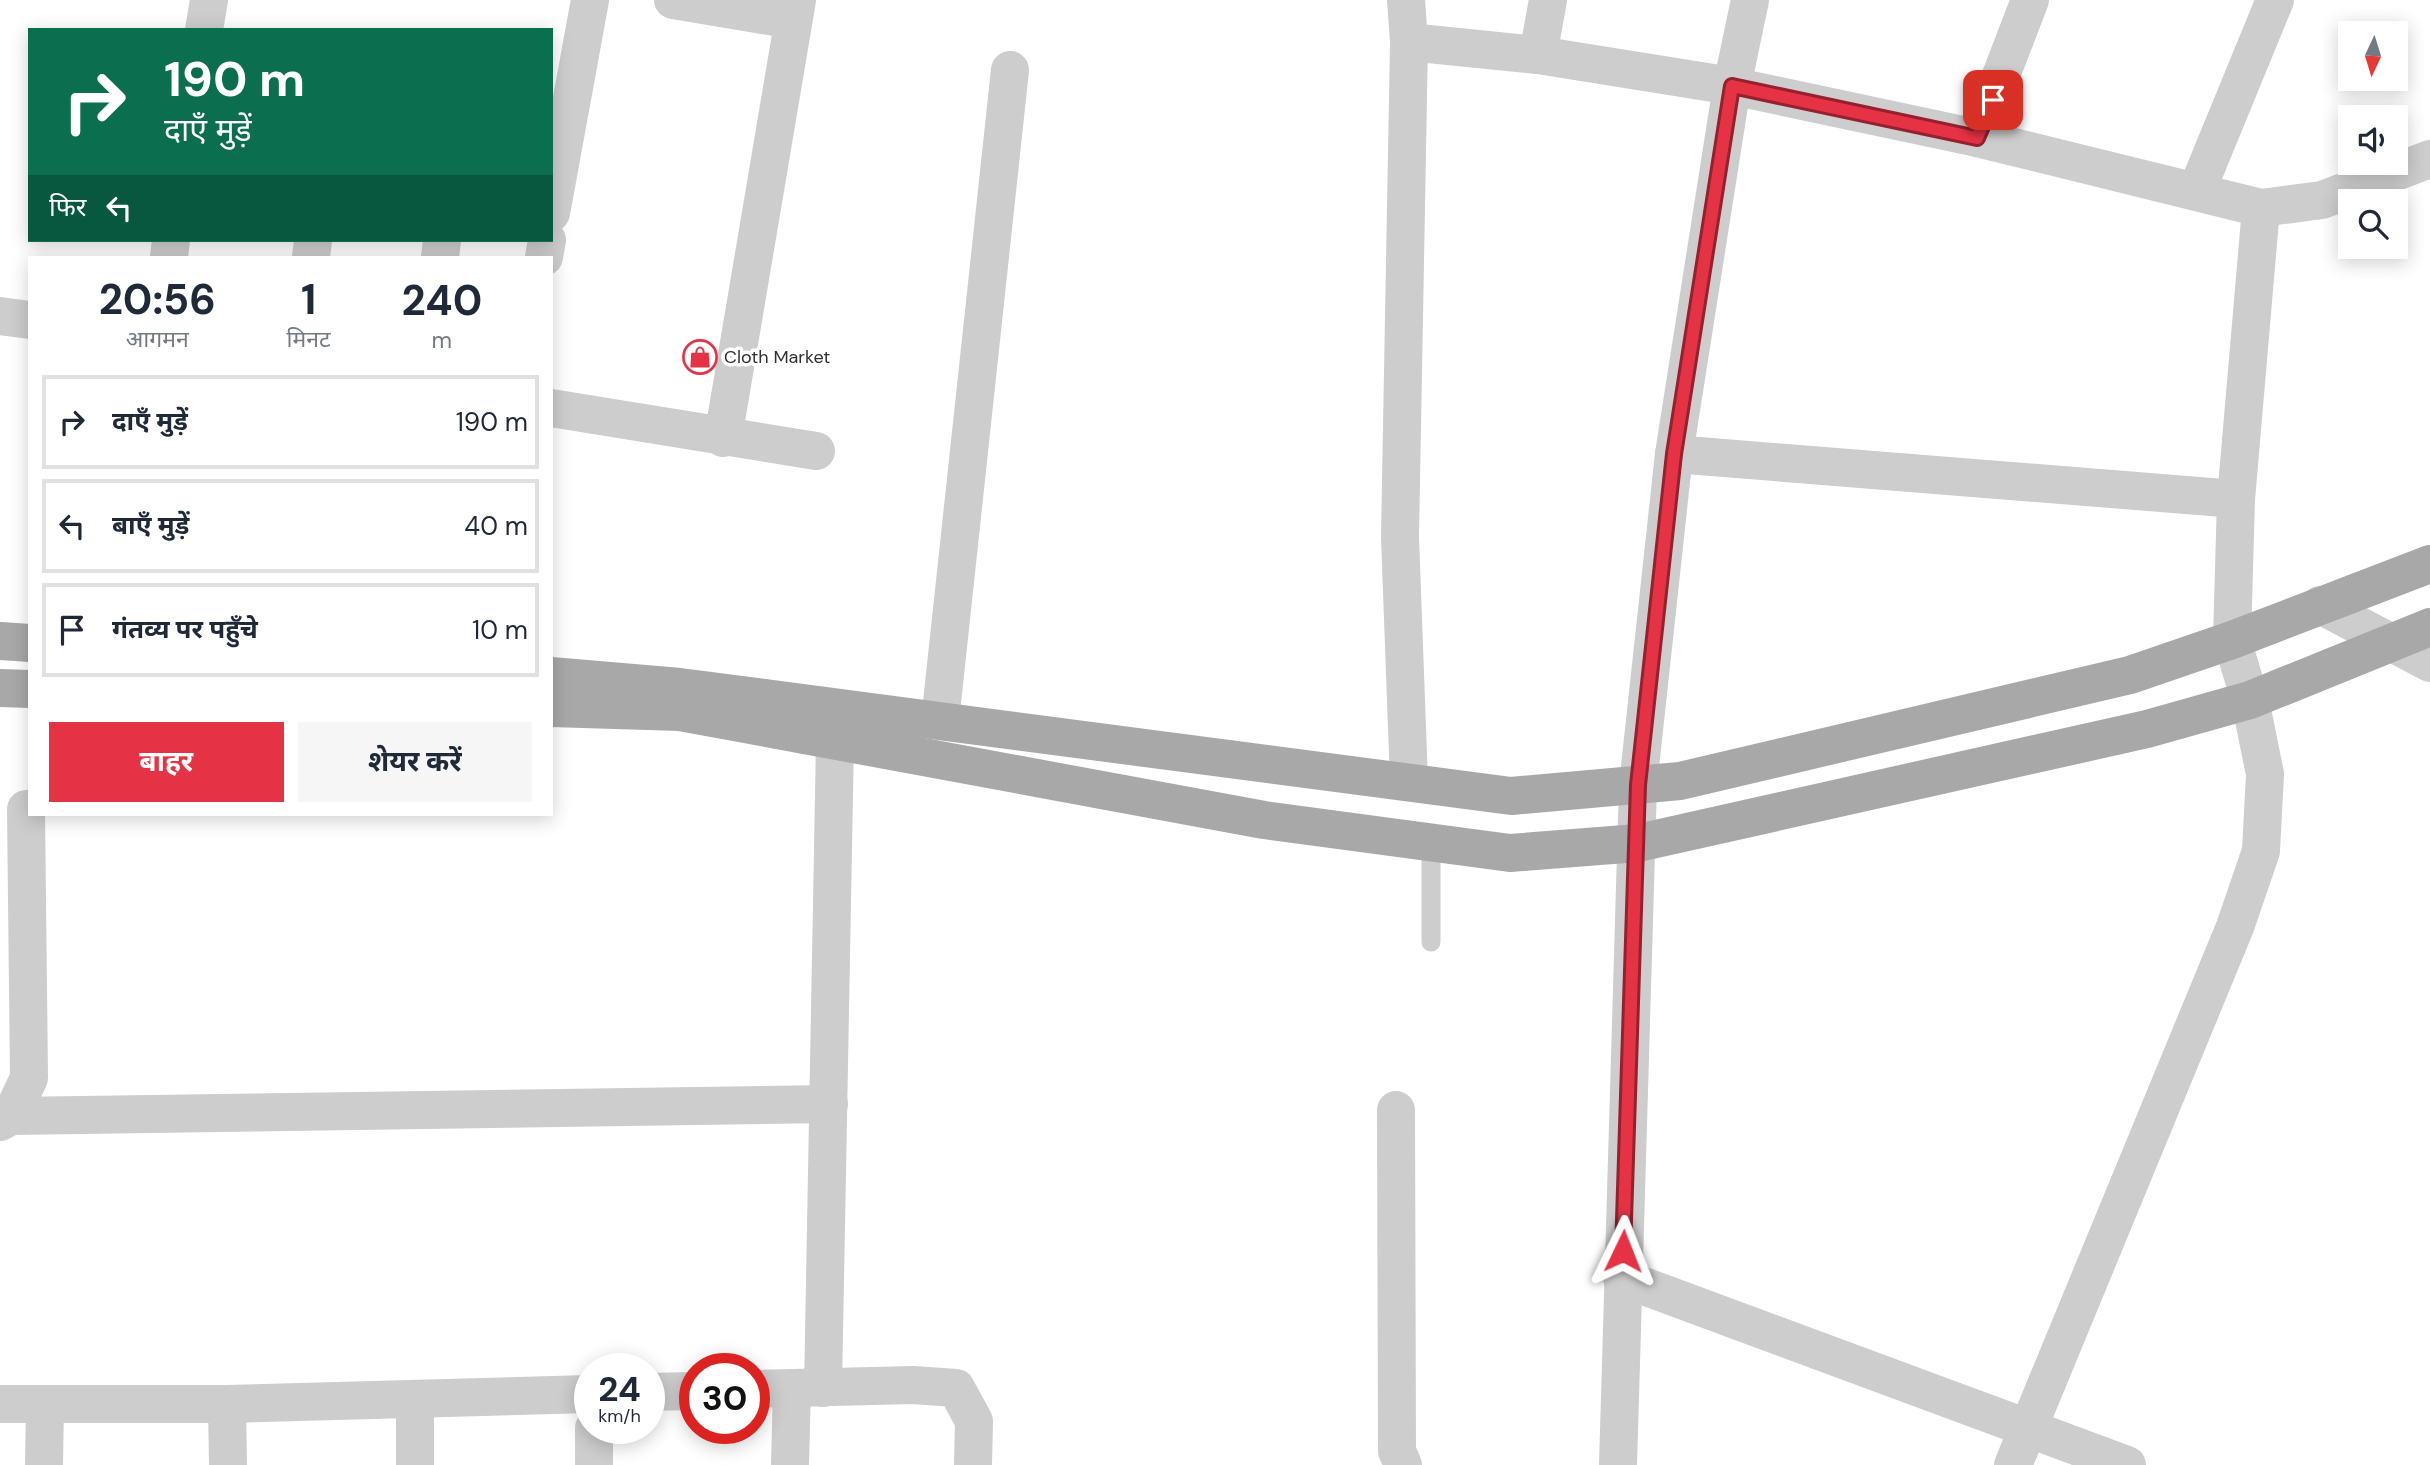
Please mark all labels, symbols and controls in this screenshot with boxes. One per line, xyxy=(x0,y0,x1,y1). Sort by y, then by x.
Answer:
north arrow xyxy=(2338,21,2408,91)
map controls xyxy=(2338,21,2408,259)
text: 190 m xyxy=(164,47,305,111)
icon: right xyxy=(49,56,140,147)
pin xyxy=(1963,70,2023,130)
icon: arrive xyxy=(1974,81,2012,119)
button: sound xyxy=(2338,105,2408,175)
text: दाएँ मुड़ें xyxy=(164,109,252,151)
icon: left xyxy=(100,189,138,227)
button: search xyxy=(2338,189,2408,259)
text: फिर xyxy=(49,190,86,224)
text: 20:56 xyxy=(99,272,216,327)
text: 1 xyxy=(301,272,316,327)
text: 240 xyxy=(401,273,482,328)
text: आगमन xyxy=(126,324,189,354)
text: मिनट xyxy=(287,324,331,354)
text: m xyxy=(432,325,452,355)
shop icon: Cloth Market xyxy=(681,338,719,376)
place label: Cloth Market xyxy=(724,345,830,369)
icon: right xyxy=(53,403,91,441)
text: दाएँ मुड़ें xyxy=(112,404,188,438)
text: 190 m xyxy=(456,405,528,439)
icon: left xyxy=(53,507,91,545)
text: बाएँ मुड़ें xyxy=(112,508,189,542)
text: 40 m xyxy=(464,509,528,543)
icon: arrive xyxy=(53,611,91,649)
text: गंतव्य पर पहुँचे xyxy=(112,612,258,646)
text: 10 m xyxy=(472,613,528,647)
button: बाहर xyxy=(49,722,284,802)
button: शेयर करें xyxy=(298,722,532,802)
position arrow xyxy=(1586,1214,1660,1288)
speed limit sign: 30 xyxy=(679,1353,770,1444)
text: 24 xyxy=(598,1366,641,1412)
text: km/h xyxy=(598,1404,641,1428)

